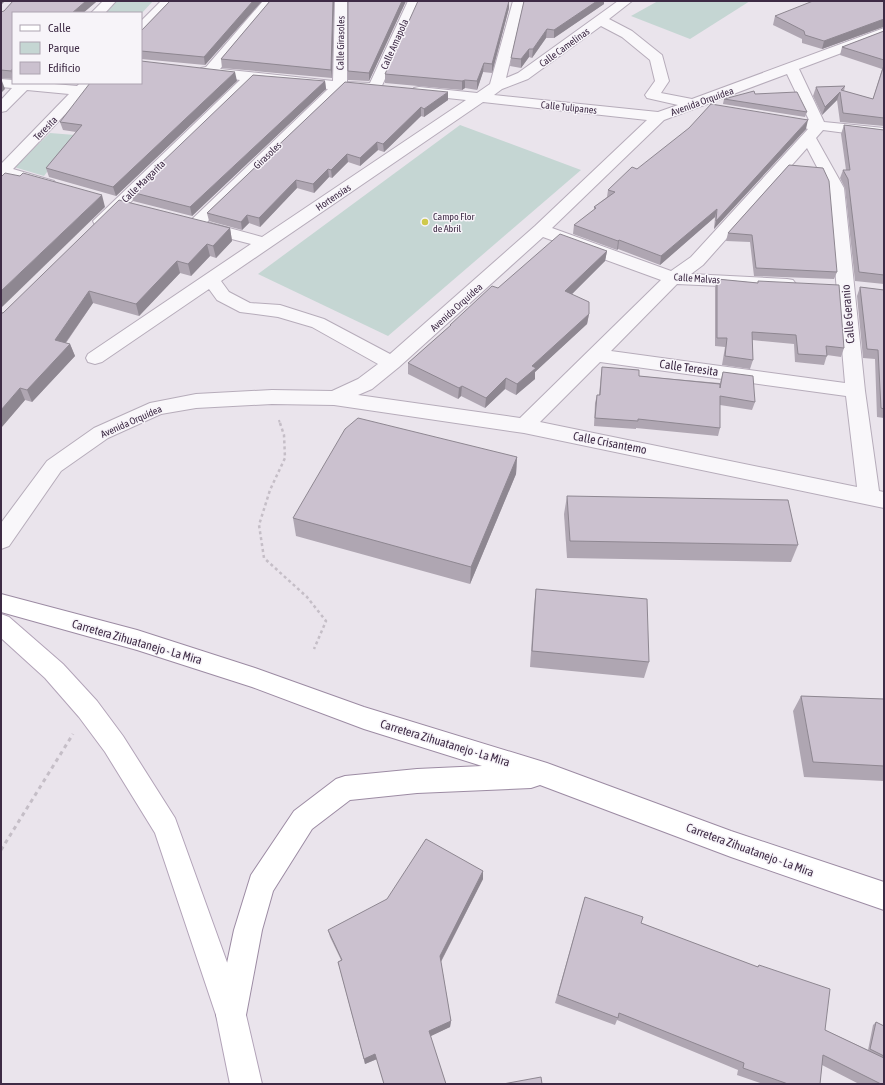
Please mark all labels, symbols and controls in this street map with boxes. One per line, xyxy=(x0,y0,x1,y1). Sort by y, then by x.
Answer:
legend xyxy=(12,12,142,84)
street label: Calle Girasoles xyxy=(335,15,346,70)
street label: Calle Amapola xyxy=(379,17,411,71)
text: Calle xyxy=(48,21,71,35)
street label: Calle Camelinas xyxy=(537,25,592,69)
text: Parque xyxy=(48,41,80,55)
text: Edificio xyxy=(48,61,81,75)
street label: Avenida Orquídea xyxy=(669,85,735,118)
street label: Calle Tulipanes xyxy=(540,99,598,116)
street label: Teresita xyxy=(31,114,60,143)
street label: Girasoles xyxy=(251,139,284,171)
street label: Calle Margarita xyxy=(119,158,167,205)
street label: Hortensias xyxy=(314,182,353,213)
place label: Campo Flor de Abril xyxy=(433,211,475,234)
marker: Campo Flor de Abril xyxy=(420,217,430,227)
street label: Calle Malvas xyxy=(673,271,721,286)
street label: Avenida Orquídea xyxy=(428,281,485,334)
street label: Calle Geranio xyxy=(838,284,858,344)
street label: Calle Teresita xyxy=(659,357,719,379)
street label: Avenida Orquídea xyxy=(99,403,164,440)
street label: Calle Crisantemo xyxy=(572,429,648,457)
street label: Carretera Zihuatanejo - La Mira xyxy=(70,617,204,667)
street label: Carretera Zihuatanejo - La Mira xyxy=(379,717,511,769)
street label: Carretera Zihuatanejo - La Mira xyxy=(684,820,816,880)

